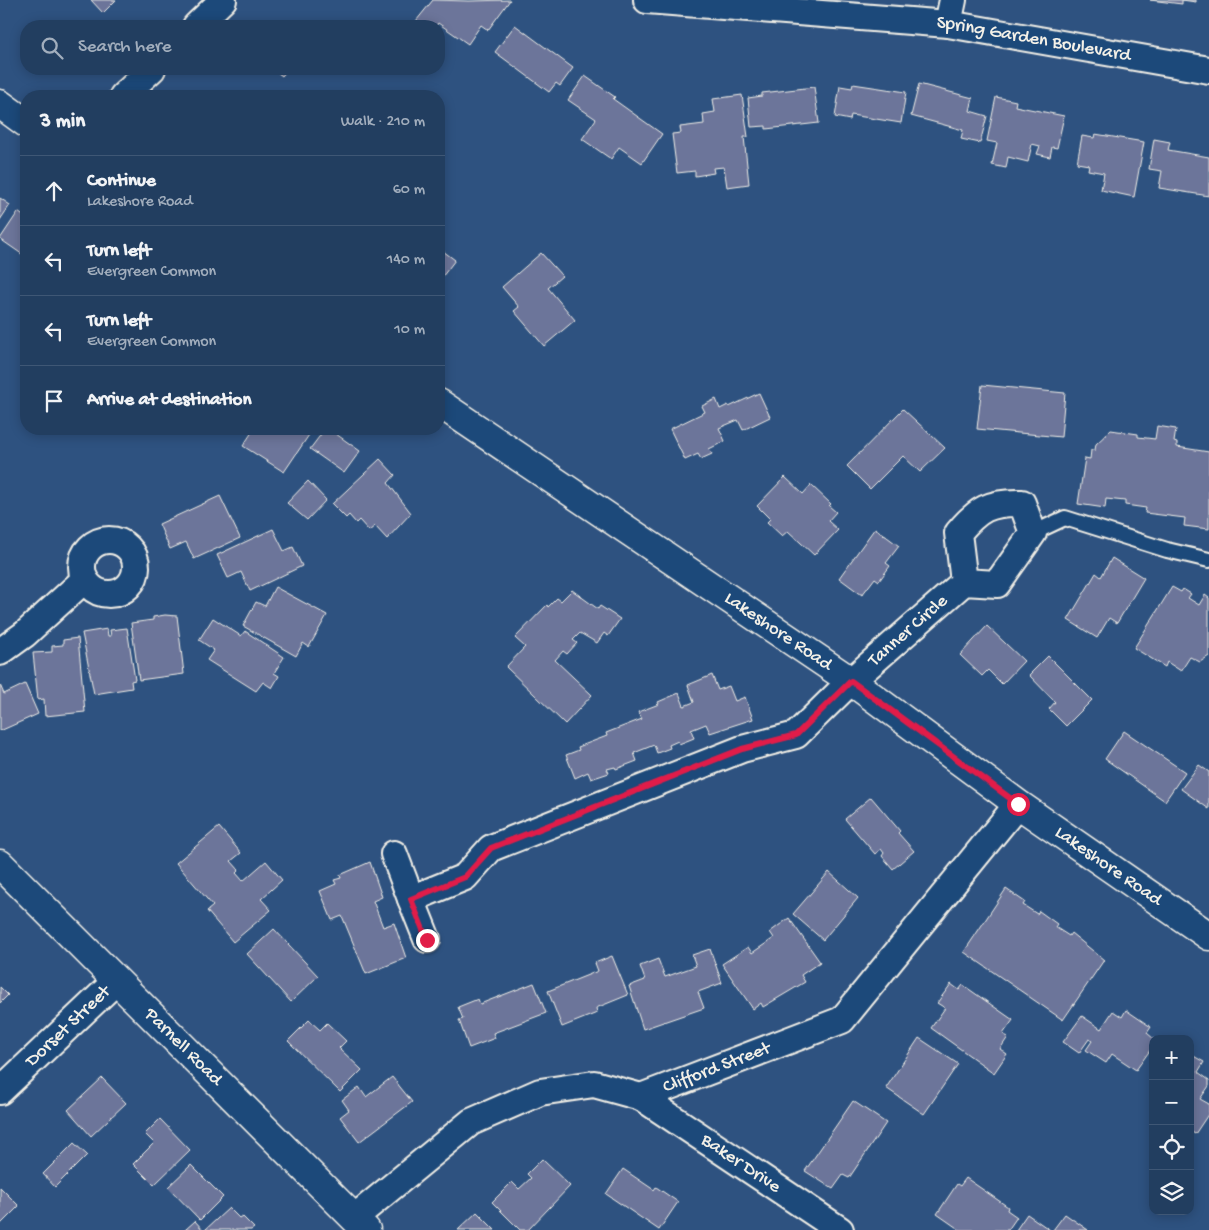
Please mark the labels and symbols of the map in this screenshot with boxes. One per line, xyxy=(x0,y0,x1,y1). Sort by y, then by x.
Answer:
street label: Spring Garden Boulevard xyxy=(936,12,1134,68)
street label: Lakeshore Road xyxy=(720,587,838,677)
street label: Tanner Circle xyxy=(863,590,953,673)
route start xyxy=(1007,793,1030,816)
street label: Lakeshore Road xyxy=(1050,821,1168,912)
route end xyxy=(416,929,439,952)
street label: Dorset Street xyxy=(19,979,117,1073)
street label: Parnell Road xyxy=(139,1003,228,1092)
street label: Clifford Street xyxy=(660,1036,776,1099)
street label: Baker Drive xyxy=(696,1128,785,1199)

